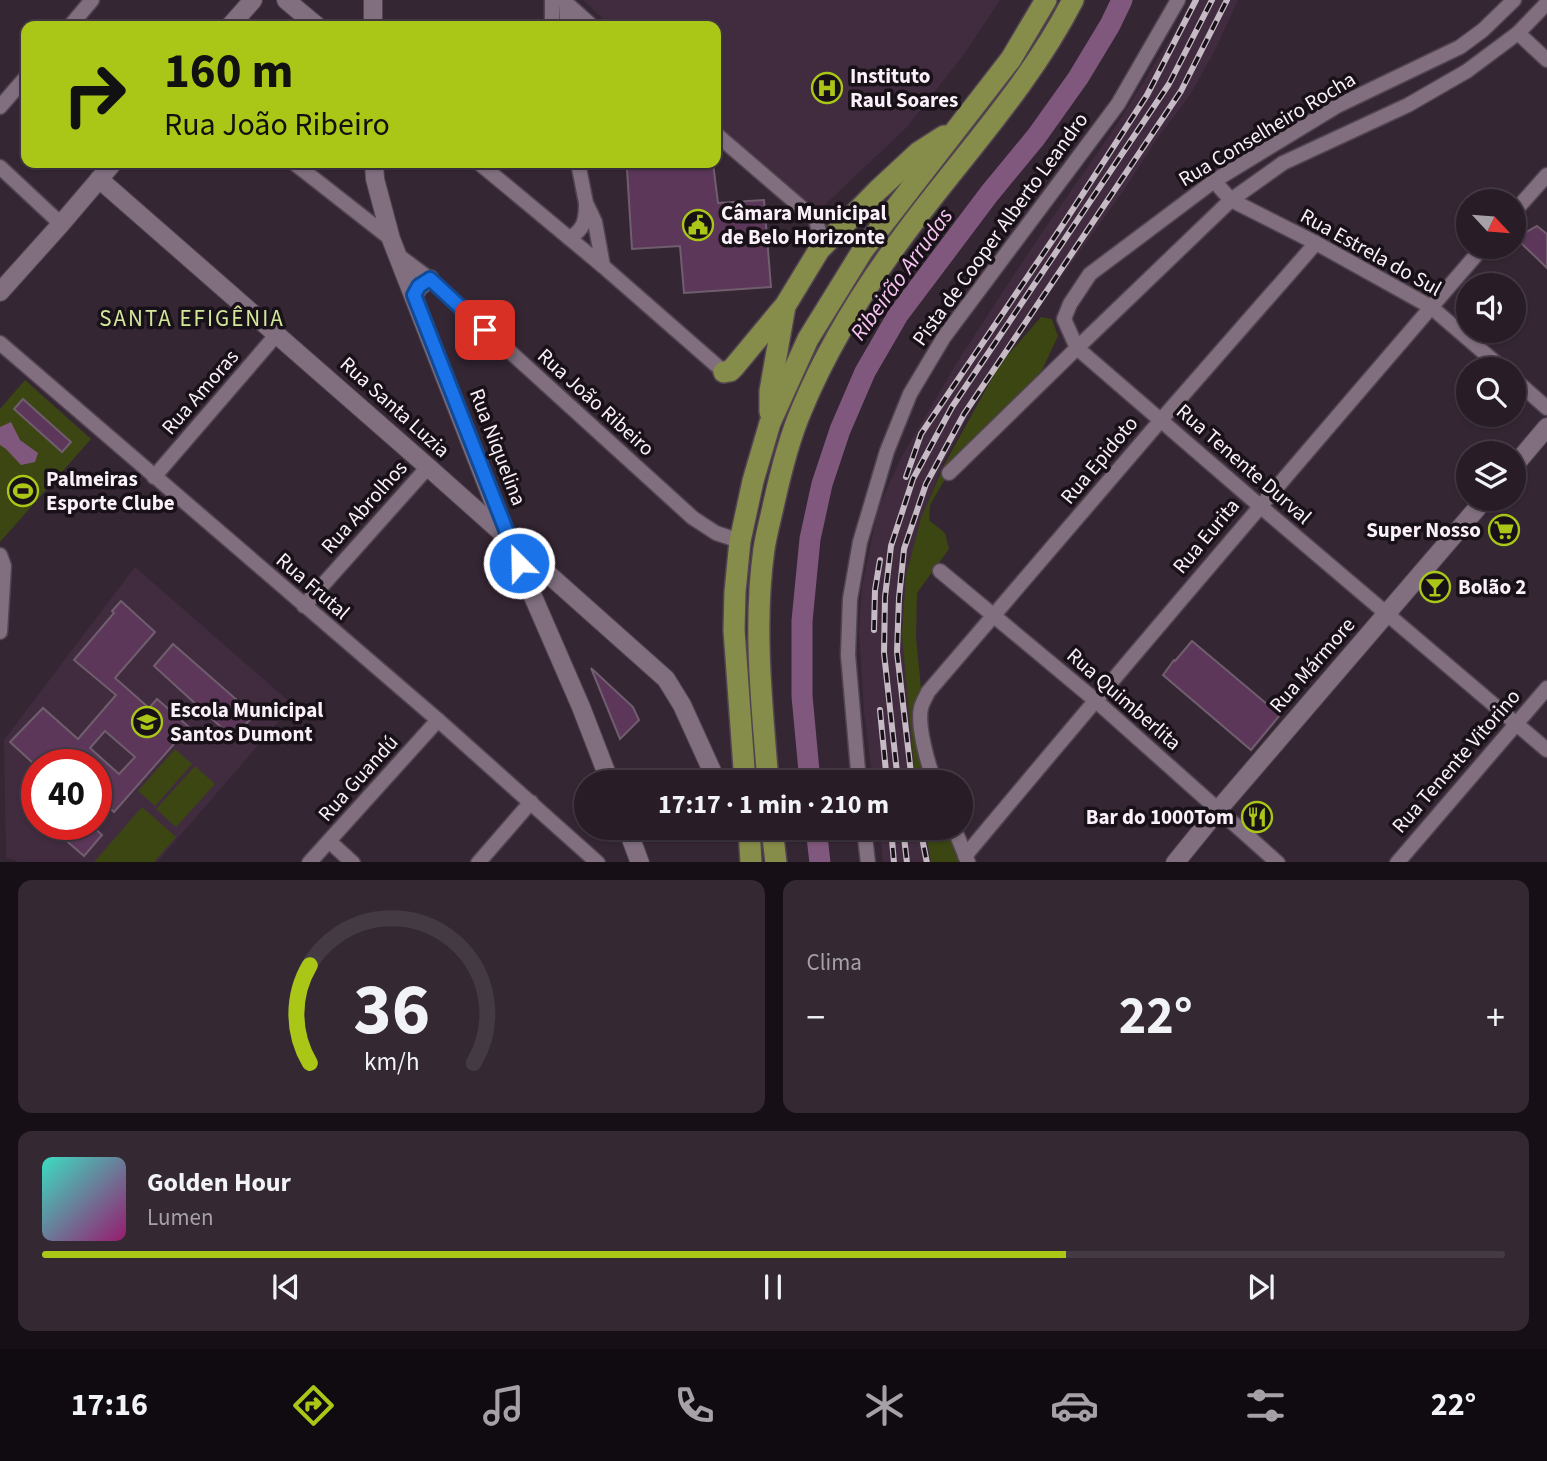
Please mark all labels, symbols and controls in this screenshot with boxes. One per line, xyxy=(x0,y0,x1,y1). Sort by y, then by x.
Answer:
text: 160 m xyxy=(164,37,293,107)
icon: right xyxy=(49,49,140,140)
place label: Instituto Raul Soares xyxy=(850,61,958,115)
street label: Rua Conselheiro Rocha xyxy=(1173,64,1361,194)
hospital icon: Instituto Raul Soares xyxy=(810,71,844,105)
text: Rua João Ribeiro xyxy=(164,102,390,148)
street label: Pista de Cooper Alberto Leandro xyxy=(905,106,1095,352)
north arrow xyxy=(1456,189,1526,259)
map controls xyxy=(1456,189,1526,511)
place label: Câmara Municipal de Belo Horizonte xyxy=(721,198,887,252)
water label: Ribeirão Arrudas xyxy=(842,201,961,347)
street label: Rua Estrela do Sul xyxy=(1295,201,1447,303)
public building icon: Câmara Municipal de Belo Horizonte xyxy=(681,208,715,242)
button: sound xyxy=(1456,273,1526,343)
pin xyxy=(455,300,515,360)
district label: SANTA EFIGÊNIA xyxy=(99,302,285,335)
icon: arrive xyxy=(466,311,504,349)
street label: Rua João Ribeiro xyxy=(531,341,661,463)
street label: Rua Amoras xyxy=(154,343,246,441)
street label: Rua Santa Luzia xyxy=(333,349,457,465)
button: search xyxy=(1456,357,1526,427)
street label: Rua Niquelina xyxy=(462,384,534,510)
street label: Rua Tenente Durval xyxy=(1170,397,1318,531)
street label: Rua Epidoto xyxy=(1053,409,1145,511)
button: layers xyxy=(1456,441,1526,511)
street label: Rua Abrolhos xyxy=(314,454,414,560)
place label: Palmeiras Esporte Clube xyxy=(46,464,175,518)
sports icon: Palmeiras Esporte Clube xyxy=(6,474,40,508)
street label: Rua Eurita xyxy=(1165,492,1247,580)
supermarket icon: Super Nosso xyxy=(1487,513,1521,547)
place label: Super Nosso xyxy=(1366,515,1481,545)
position arrow xyxy=(482,526,556,600)
street label: Rua Frutal xyxy=(269,545,357,627)
bar icon: Bolão 2 xyxy=(1418,570,1452,604)
place label: Bolão 2 xyxy=(1458,572,1526,602)
street label: Rua Mármore xyxy=(1262,611,1362,719)
street label: Rua Quimberlita xyxy=(1060,641,1188,757)
street label: Rua Tenente Vitorino xyxy=(1385,682,1527,840)
place label: Escola Municipal Santos Dumont xyxy=(170,695,323,749)
school or university icon: Escola Municipal Santos Dumont xyxy=(130,705,164,739)
street label: Rua Guandú xyxy=(311,728,405,828)
speed limit sign: 40 xyxy=(21,749,112,840)
text: 17:17 · 1 min · 210 m xyxy=(658,786,889,823)
restaurant icon: Bar do 1000Tom xyxy=(1240,800,1274,834)
place label: Bar do 1000Tom xyxy=(1086,802,1234,832)
text: Clima xyxy=(807,946,862,979)
text: 36 xyxy=(353,958,430,1062)
text: 22° xyxy=(1119,980,1193,1054)
text: − xyxy=(807,991,825,1045)
text: + xyxy=(1486,991,1505,1045)
text: km/h xyxy=(364,1043,419,1079)
text: Golden Hour xyxy=(147,1164,291,1201)
text: Lumen xyxy=(147,1201,214,1234)
icon: previous xyxy=(267,1268,305,1306)
icon: pause xyxy=(754,1268,792,1306)
icon: next xyxy=(1242,1268,1280,1306)
icon: directions xyxy=(289,1381,338,1430)
icon: music xyxy=(479,1381,528,1430)
icon: phone xyxy=(670,1381,719,1430)
icon: climate xyxy=(860,1381,909,1430)
icon: car xyxy=(1050,1381,1099,1430)
icon: filters xyxy=(1241,1381,1290,1430)
text: 17:16 xyxy=(71,1382,148,1428)
text: 22° xyxy=(1431,1382,1476,1428)

